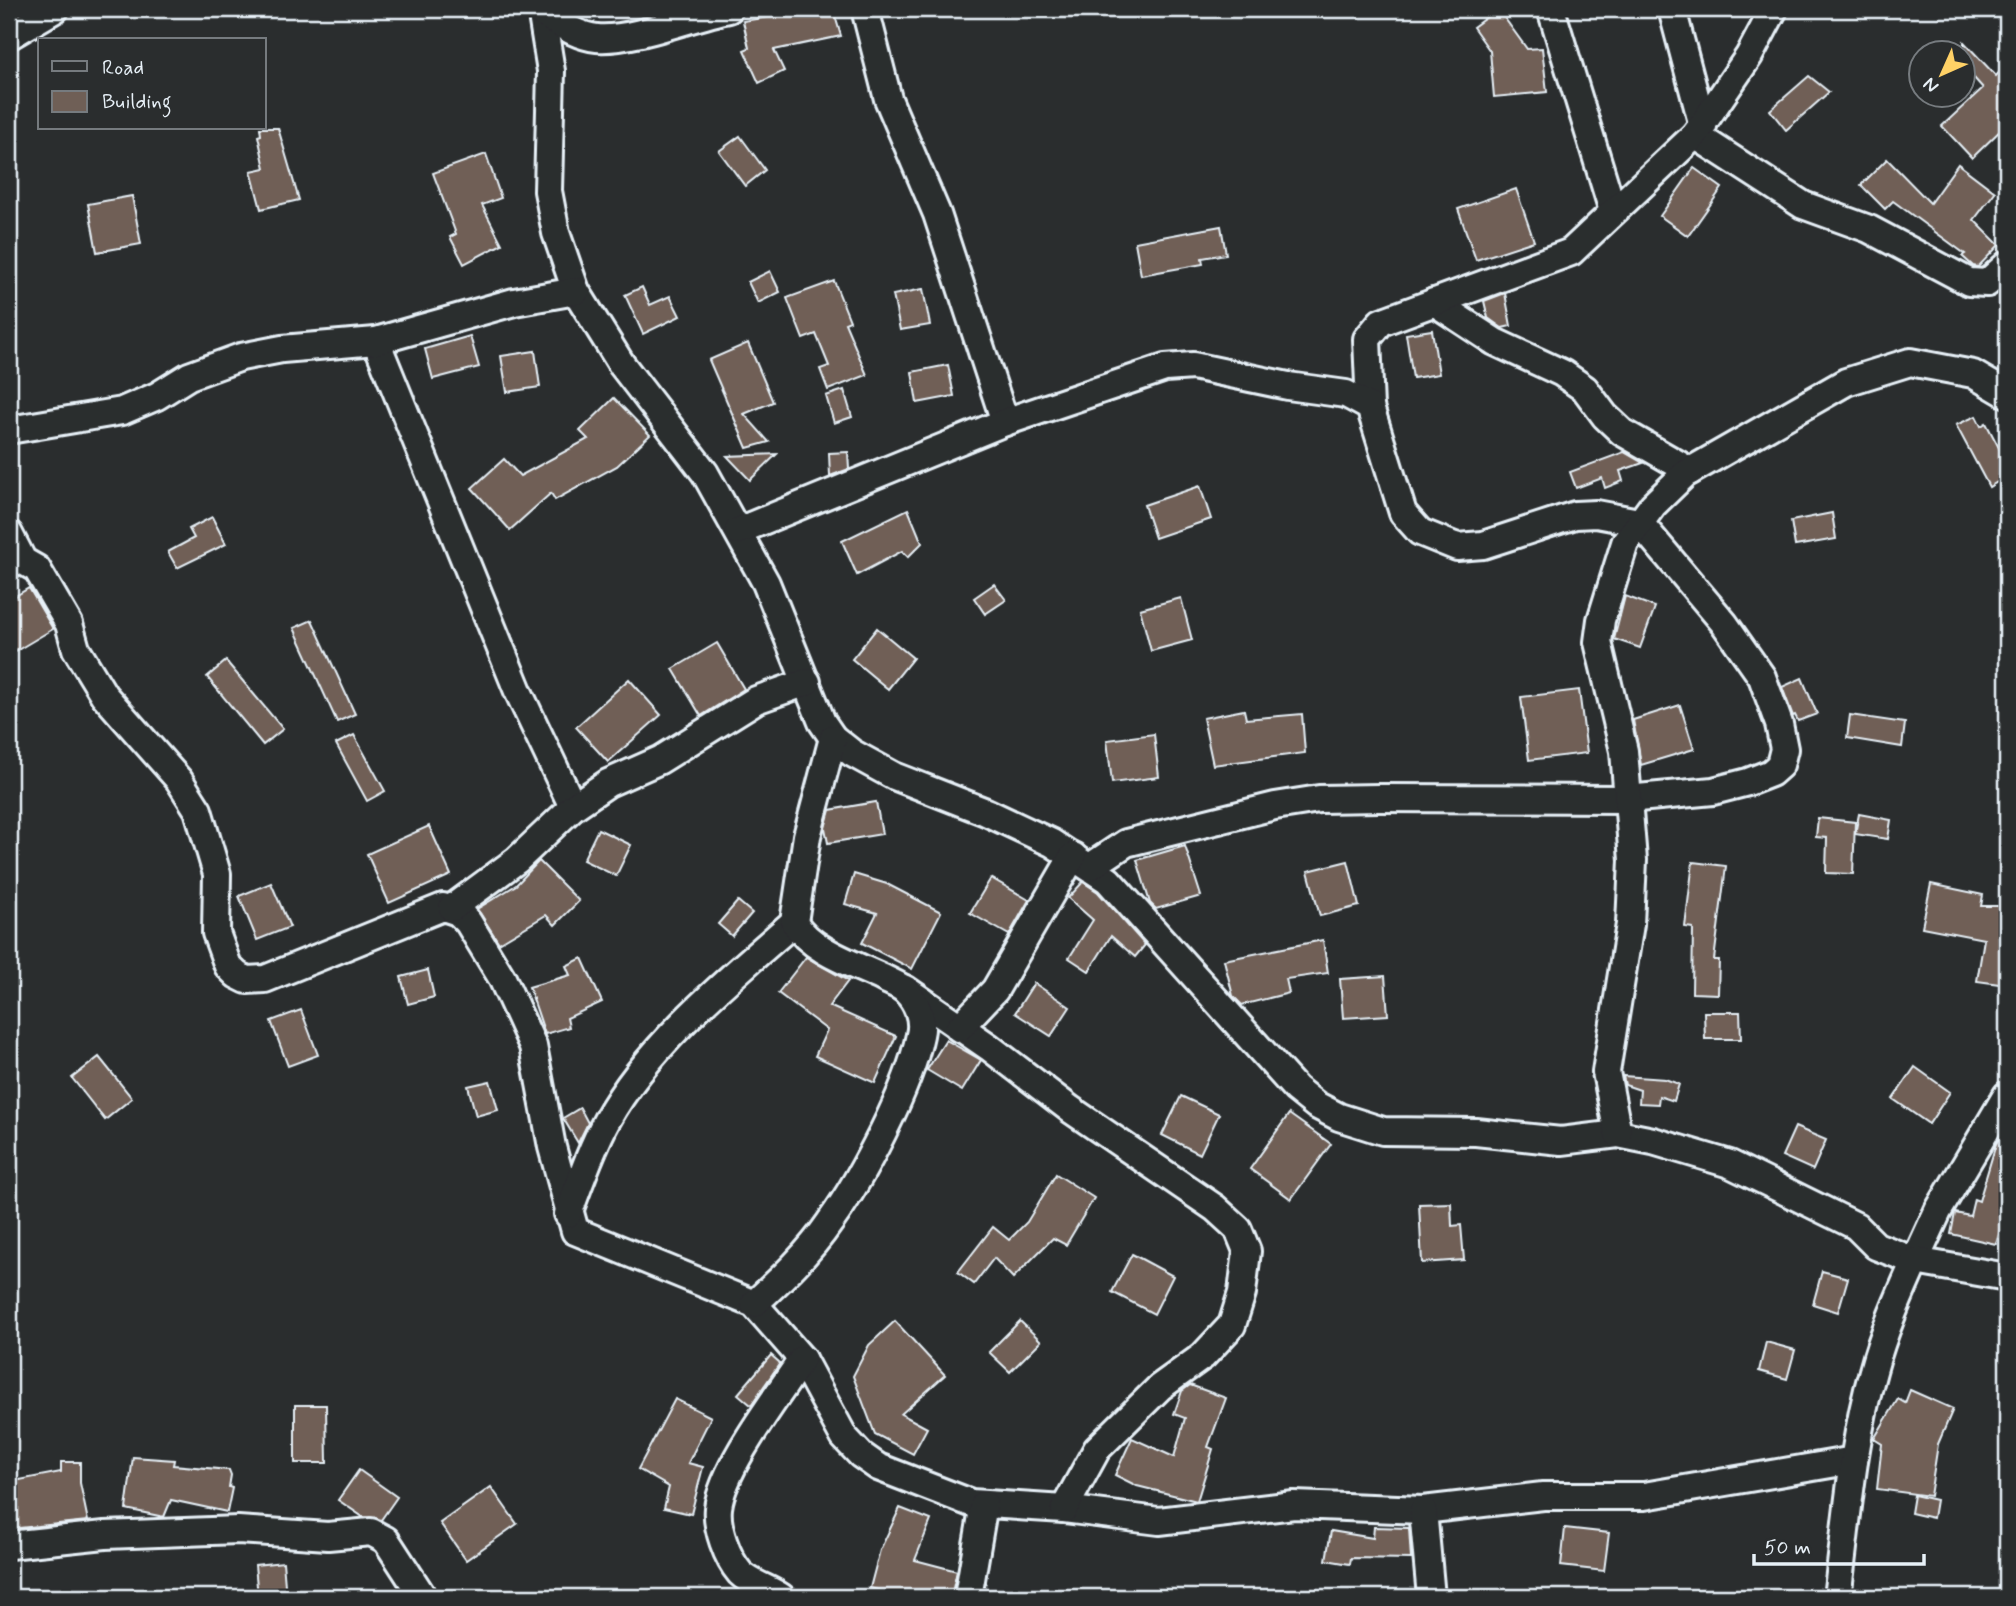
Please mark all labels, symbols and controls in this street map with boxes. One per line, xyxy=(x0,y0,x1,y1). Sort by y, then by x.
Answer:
legend xyxy=(38,38,266,130)
north arrow xyxy=(1908,38,1978,108)
text: Road xyxy=(102,54,144,82)
text: N xyxy=(1918,72,1944,98)
text: Building xyxy=(102,88,172,118)
scale bar xyxy=(1754,1522,1923,1566)
text: 50 m xyxy=(1764,1534,1811,1562)

